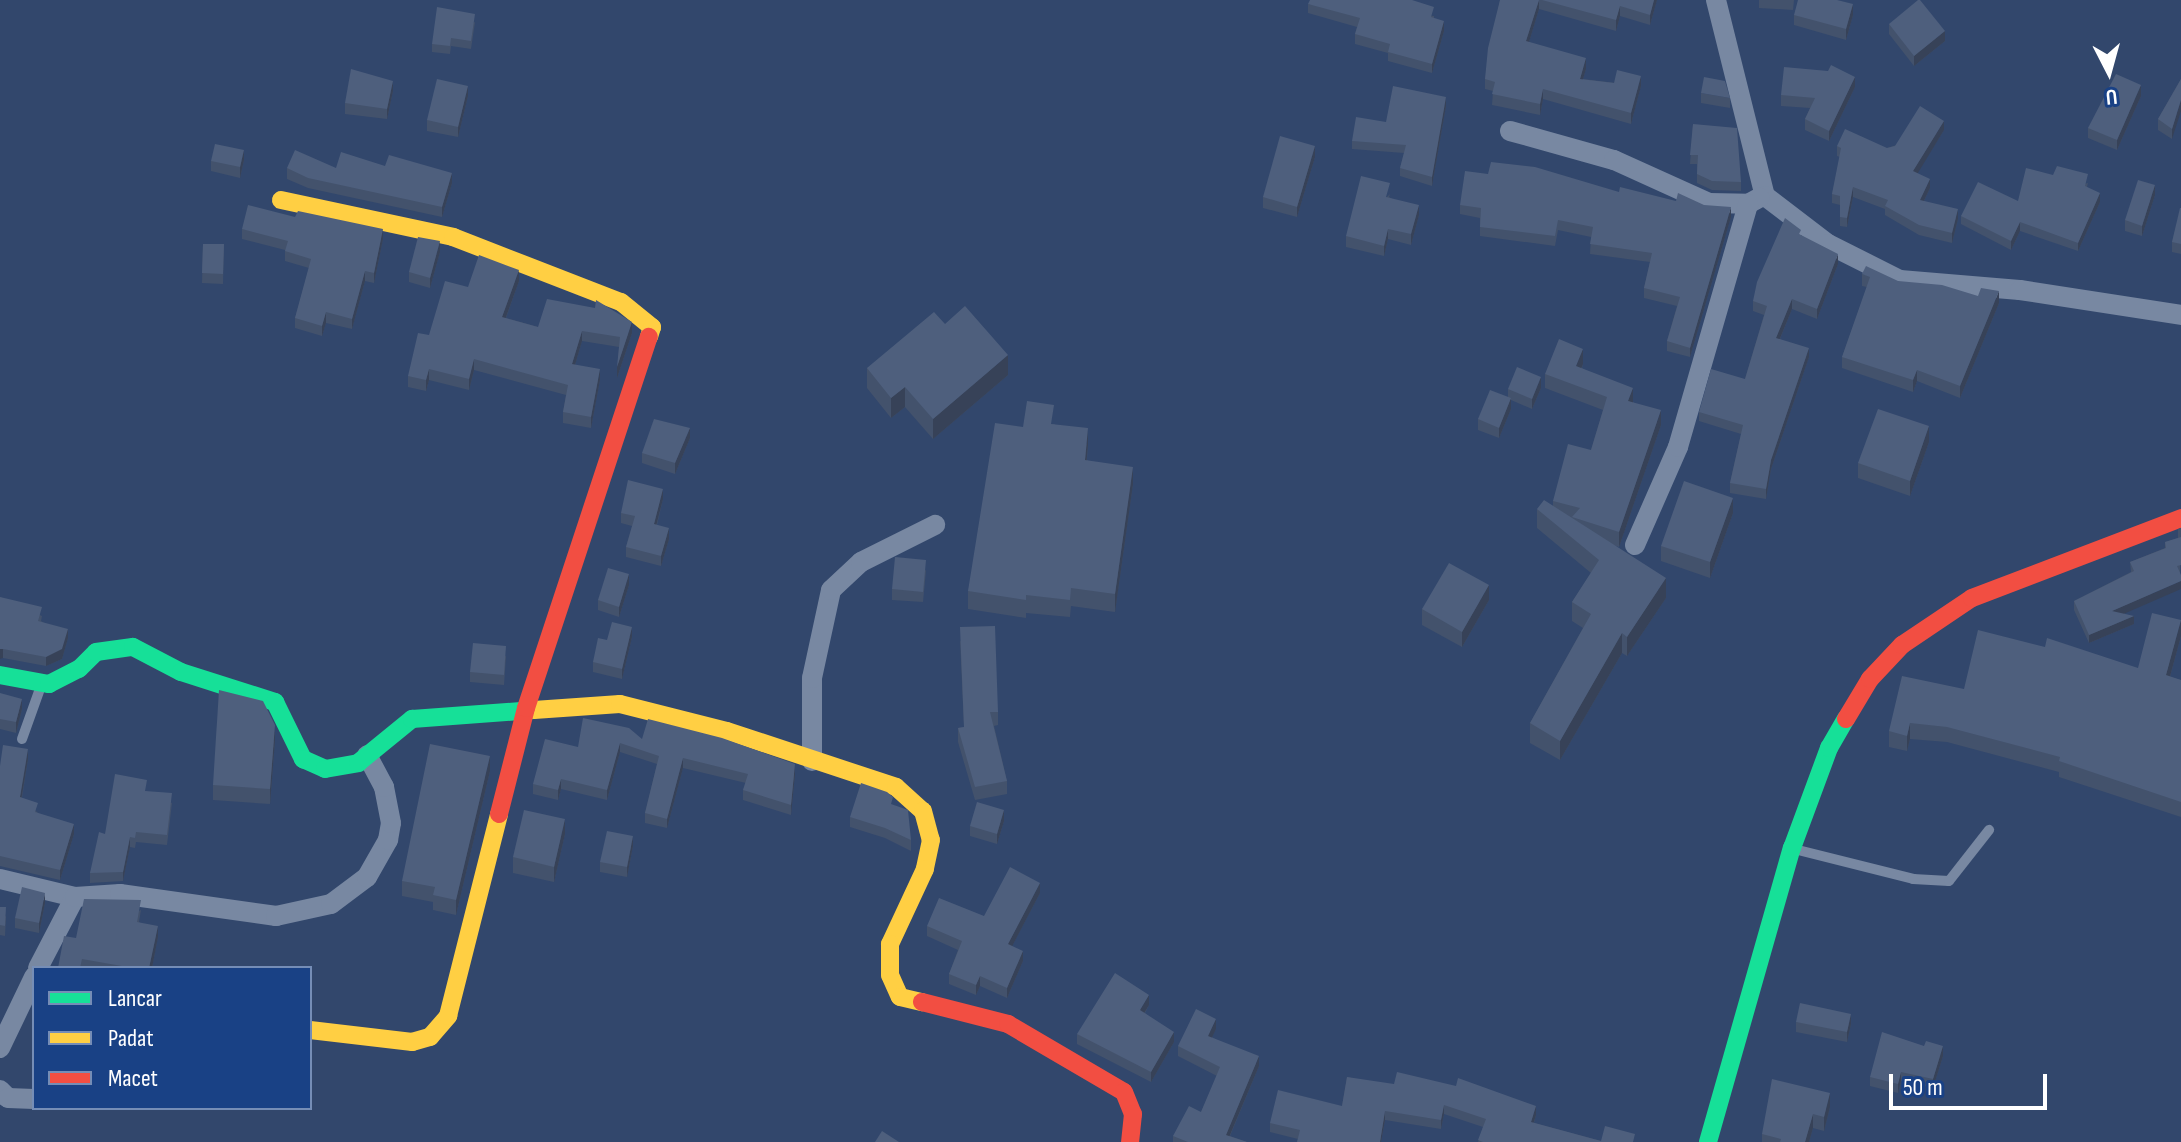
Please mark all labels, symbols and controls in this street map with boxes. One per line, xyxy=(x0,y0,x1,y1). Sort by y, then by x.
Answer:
north arrow xyxy=(2069,32,2149,112)
text: U xyxy=(2104,82,2119,110)
legend xyxy=(32,966,312,1110)
text: Lancar xyxy=(108,984,162,1013)
text: Padat xyxy=(108,1024,154,1053)
scale bar xyxy=(1893,1058,2051,1108)
text: Macet xyxy=(108,1064,158,1093)
text: 50 m xyxy=(1903,1073,1943,1102)

